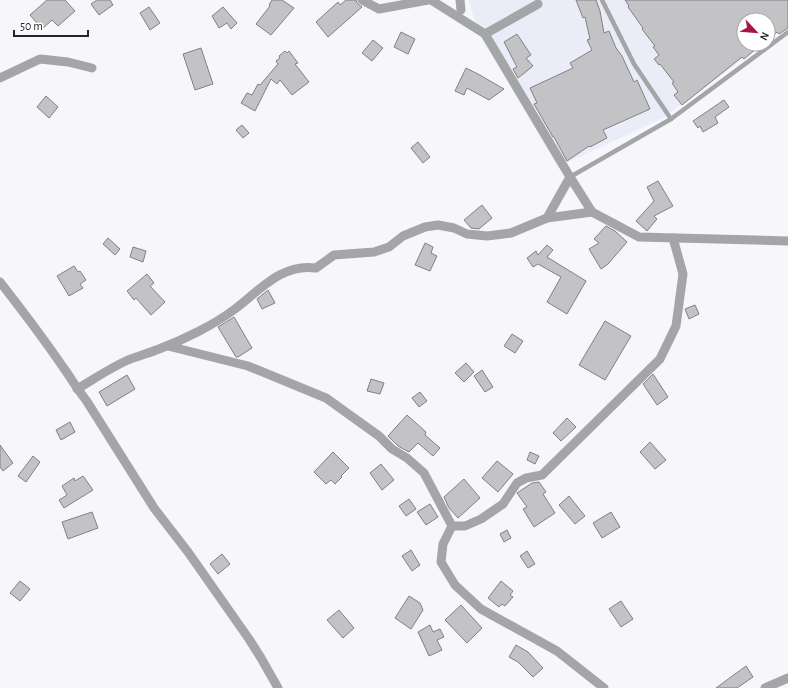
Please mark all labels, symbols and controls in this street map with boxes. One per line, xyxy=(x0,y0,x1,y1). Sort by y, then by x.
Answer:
scale bar xyxy=(14,12,88,38)
north arrow xyxy=(736,12,776,52)
text: 50 m xyxy=(20,20,43,32)
text: N xyxy=(758,30,771,42)

